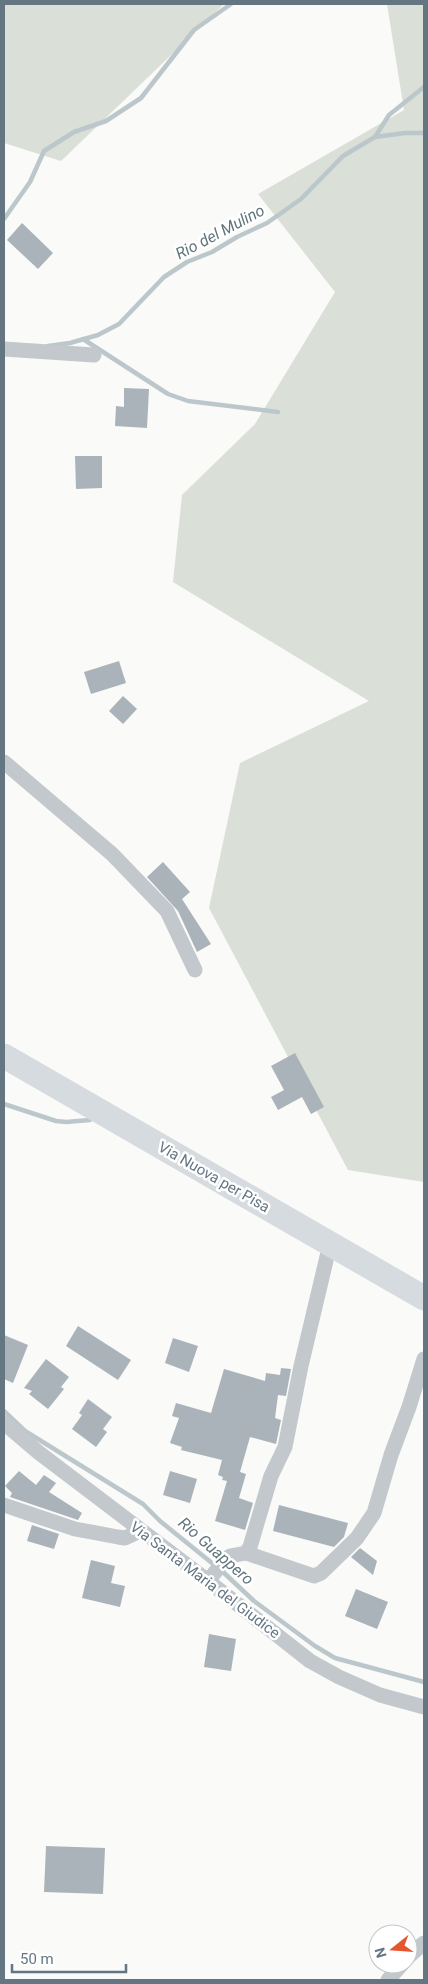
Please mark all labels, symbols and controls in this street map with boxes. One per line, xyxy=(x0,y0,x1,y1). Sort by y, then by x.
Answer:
water label: Rio del Mulino xyxy=(172,201,268,263)
street label: Via Nuova per Pisa xyxy=(155,1138,273,1216)
water label: Rio Guappero xyxy=(175,1513,258,1589)
street label: Via Santa Maria del Giudice xyxy=(127,1518,283,1642)
north arrow xyxy=(368,1924,418,1974)
scale bar xyxy=(12,1942,126,1974)
text: N xyxy=(371,1946,390,1960)
text: 50 m xyxy=(20,1950,54,1968)

